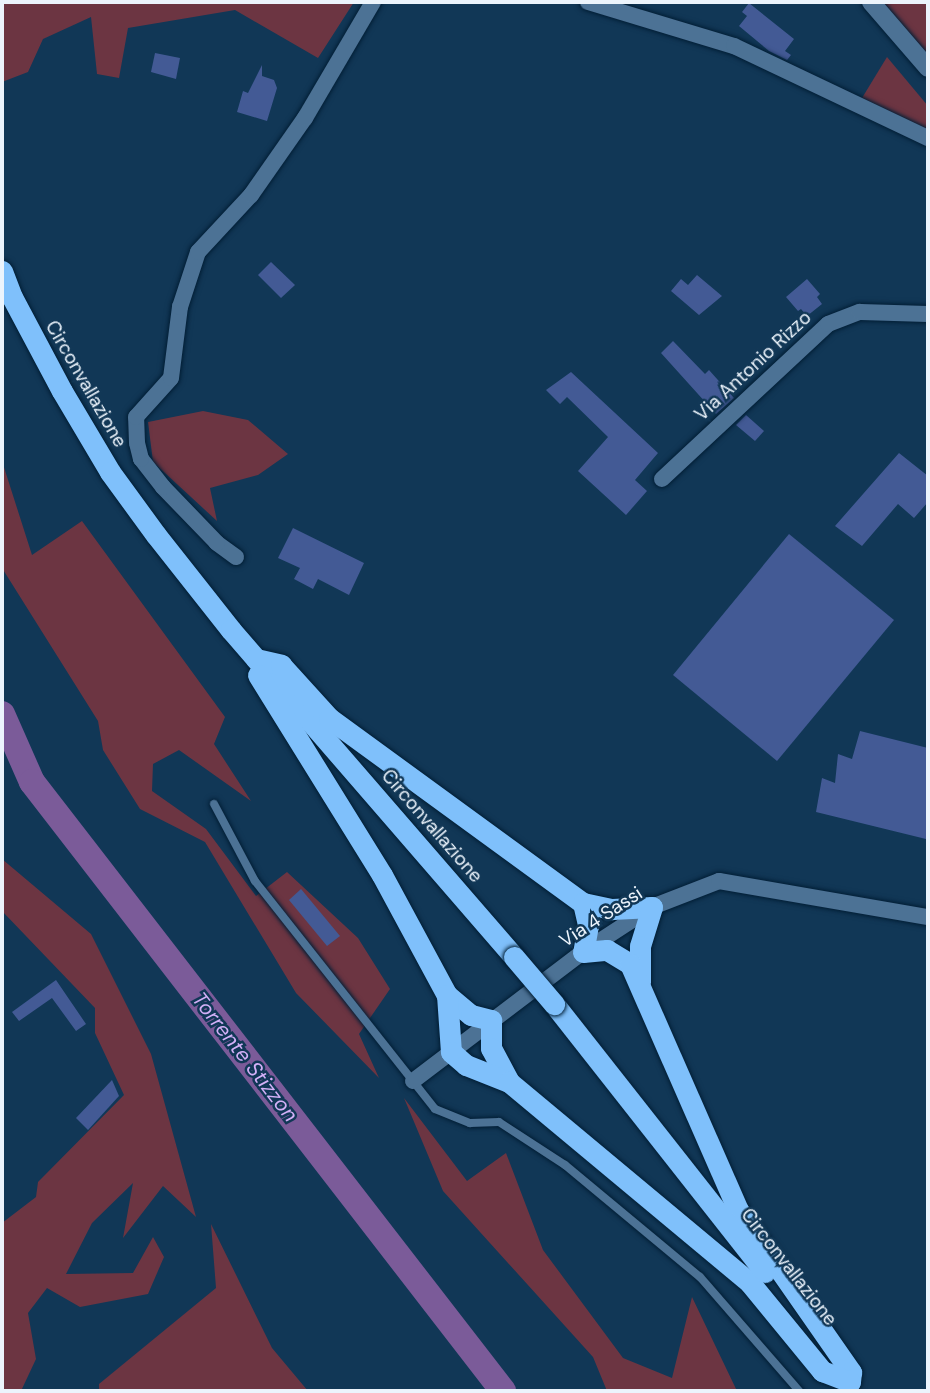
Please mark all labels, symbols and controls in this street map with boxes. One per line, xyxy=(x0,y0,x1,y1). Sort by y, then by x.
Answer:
street label: Via Antonio Rizzo xyxy=(690,306,816,426)
street label: Circonvallazione xyxy=(40,317,132,451)
street label: Circonvallazione xyxy=(377,765,487,887)
street label: Via 4 Sassi xyxy=(555,882,647,952)
water label: Torrente Stizzon xyxy=(187,987,303,1127)
street label: Circonvallazione xyxy=(736,1204,842,1330)

